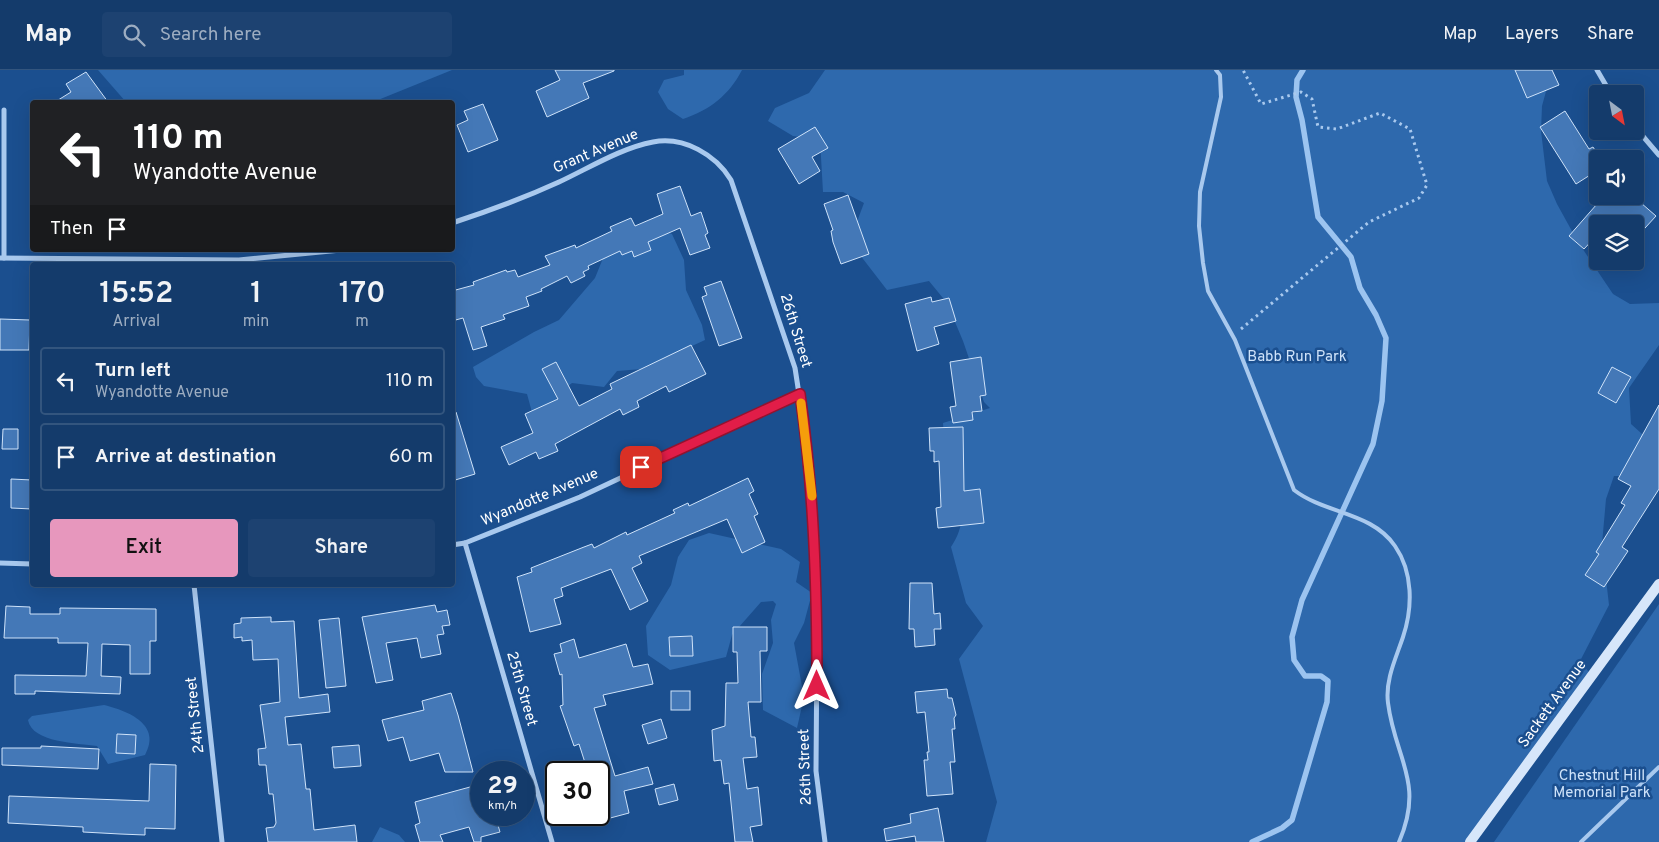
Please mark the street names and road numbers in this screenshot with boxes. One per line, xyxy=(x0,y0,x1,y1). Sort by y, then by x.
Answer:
street label: Grant Avenue xyxy=(550,125,642,179)
street label: 26th Street xyxy=(775,292,815,370)
street label: Wyandotte Avenue xyxy=(478,465,602,531)
street label: 25th Street xyxy=(501,649,541,729)
street label: Sackett Avenue xyxy=(1515,656,1591,752)
street label: 24th Street xyxy=(183,676,209,754)
street label: 26th Street xyxy=(795,728,817,806)

